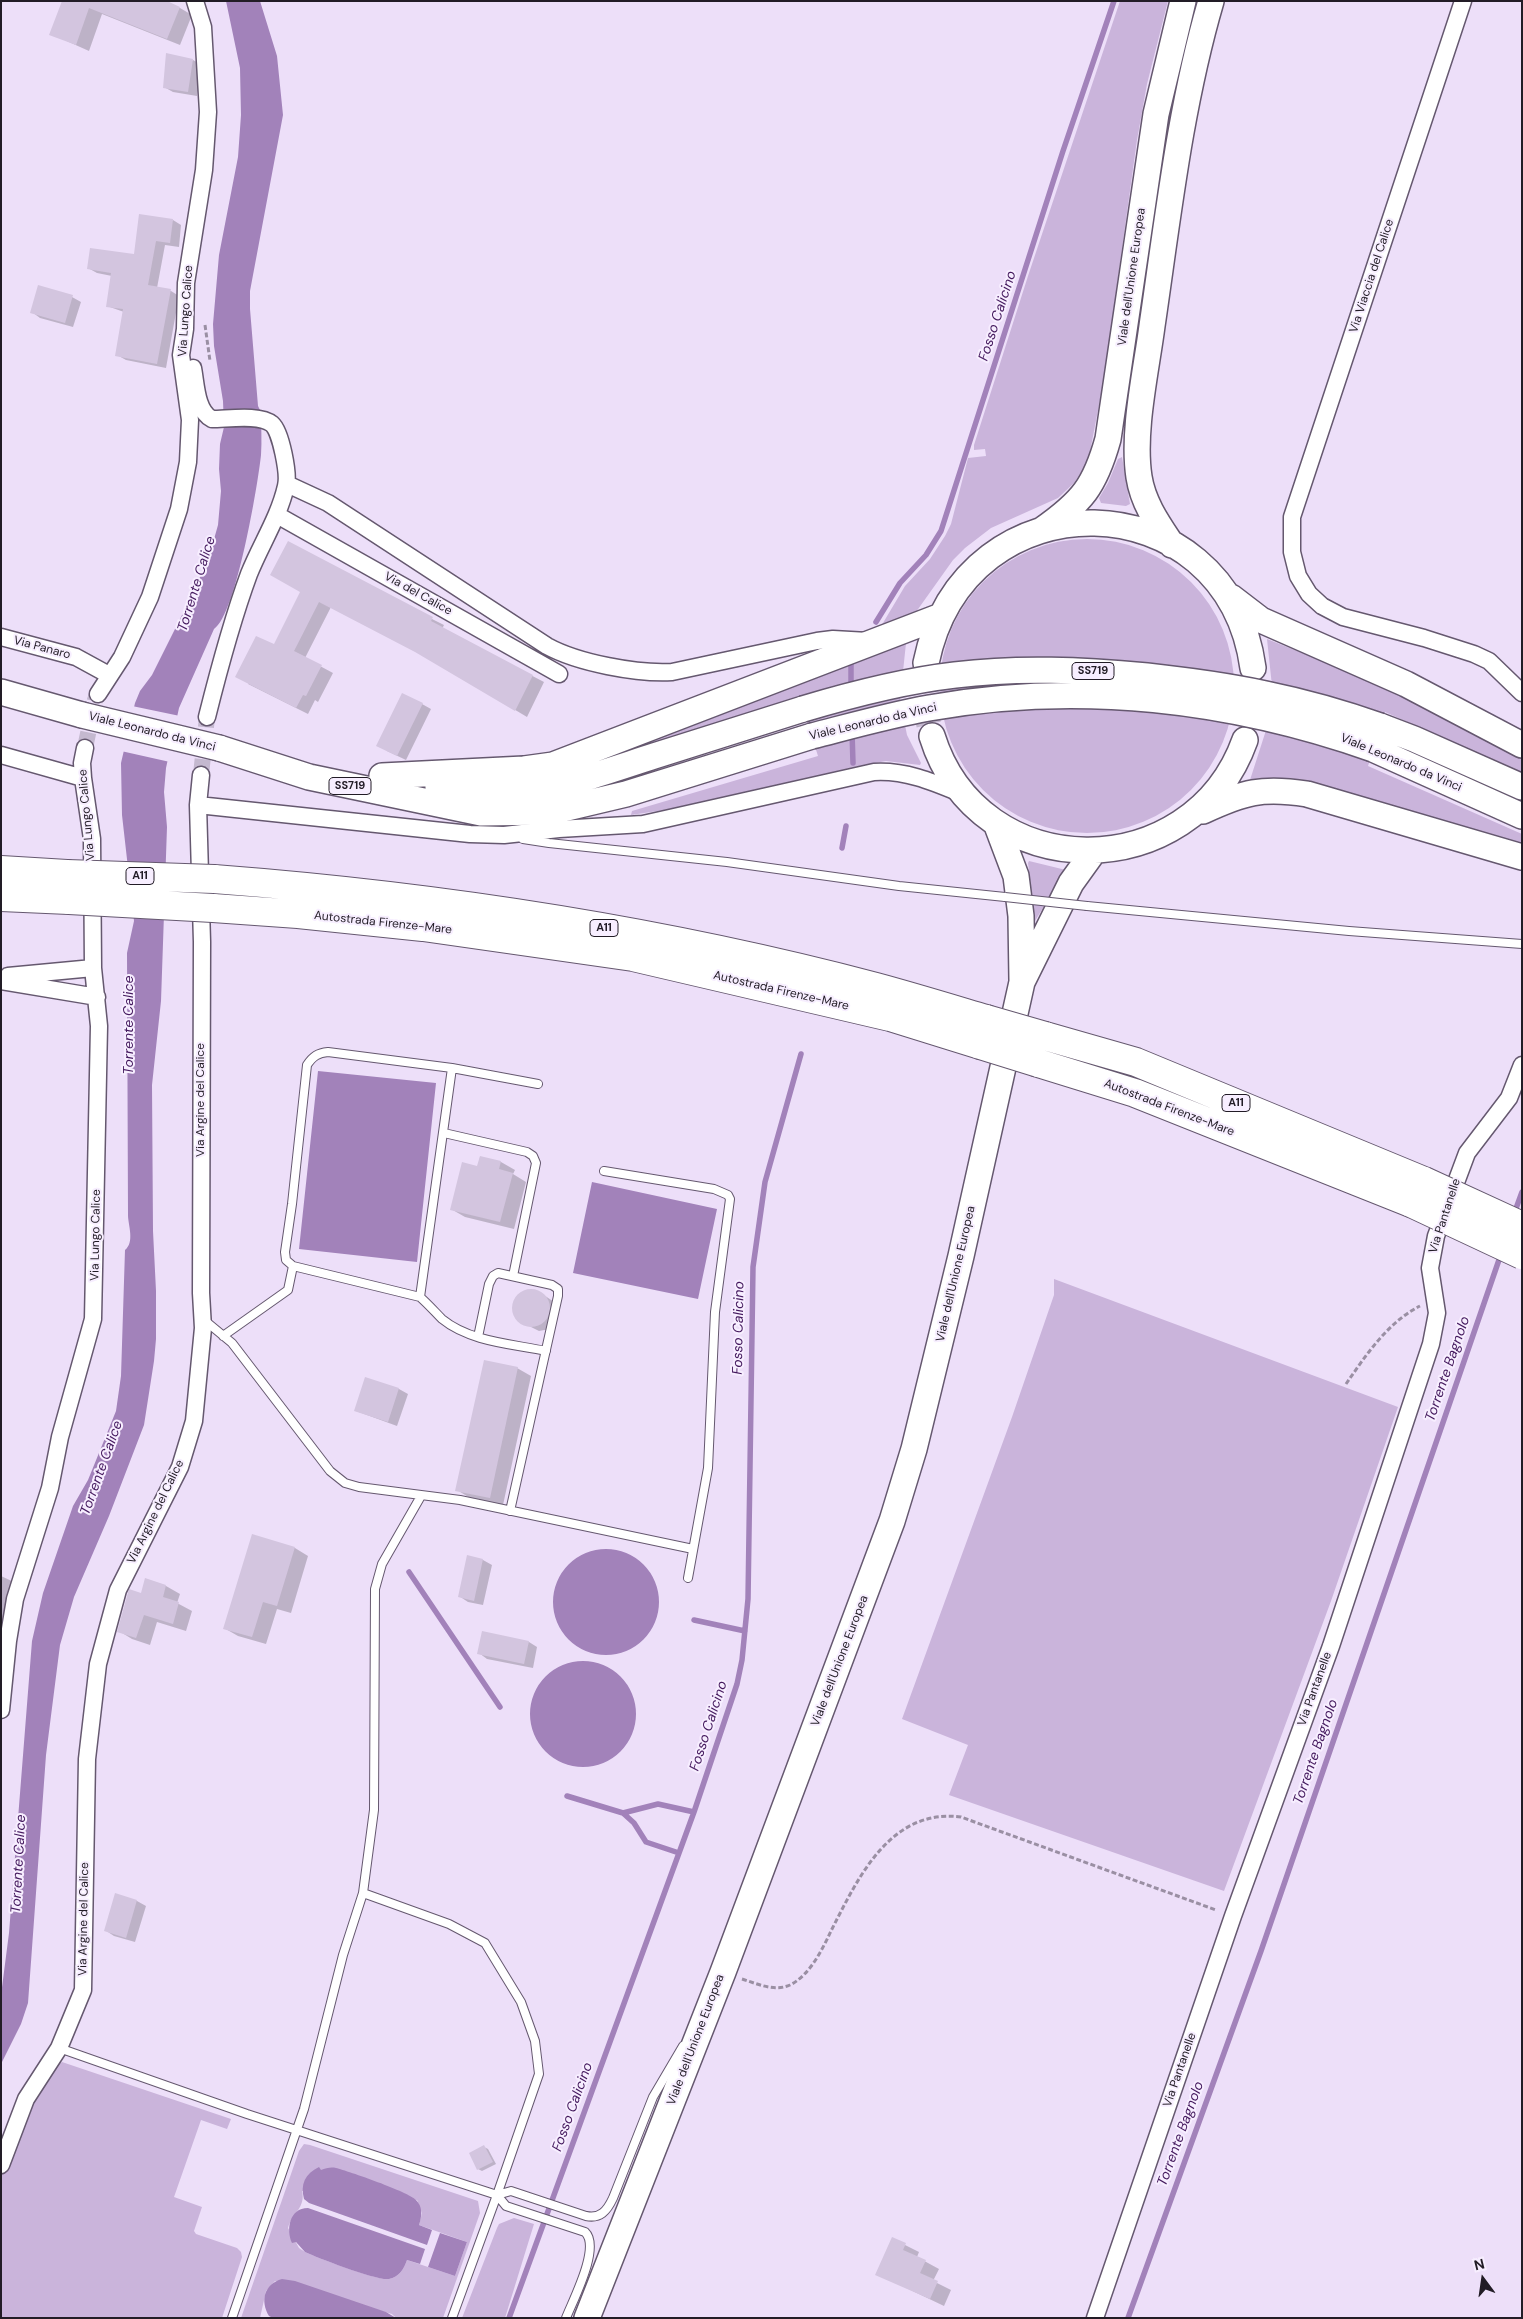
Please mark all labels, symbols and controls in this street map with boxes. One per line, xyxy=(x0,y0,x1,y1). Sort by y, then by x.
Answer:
street label: Viale dell'Unione Europea xyxy=(1115,207,1149,347)
street label: Via Viaccia del Calice xyxy=(1347,217,1397,335)
street label: Via Lungo Calice xyxy=(176,265,196,357)
water label: Fosso Calicino xyxy=(976,269,1020,363)
water label: Torrente Calice xyxy=(175,534,219,634)
street label: Via del Calice xyxy=(382,569,454,619)
street label: Via Panaro xyxy=(12,633,72,663)
road number: SS719 xyxy=(1072,662,1114,679)
street label: Viale Leonardo da Vinci xyxy=(808,700,938,744)
street label: Viale Leonardo da Vinci xyxy=(87,709,217,755)
street label: Viale Leonardo da Vinci xyxy=(1338,731,1464,795)
street label: Via Lungo Calice xyxy=(76,769,98,861)
road number: SS719 xyxy=(329,778,371,794)
road number: A11 xyxy=(126,868,154,884)
street label: Autostrada Firenze-Mare xyxy=(313,909,453,937)
road number: A11 xyxy=(590,920,618,936)
street label: Autostrada Firenze-Mare xyxy=(712,968,850,1014)
water label: Torrente Calice xyxy=(121,976,137,1074)
street label: Via Argine del Calice xyxy=(194,1043,208,1157)
street label: Autostrada Firenze-Mare xyxy=(1102,1076,1236,1140)
road number: A11 xyxy=(1222,1094,1250,1112)
street label: Via Pantanelle xyxy=(1426,1177,1464,1255)
street label: Via Lungo Calice xyxy=(88,1189,104,1281)
street label: Viale dell'Unione Europea xyxy=(933,1205,979,1343)
water label: Fosso Calicino xyxy=(730,1281,748,1375)
water label: Torrente Bagnolo xyxy=(1422,1314,1474,1424)
water label: Torrente Calice xyxy=(77,1419,127,1517)
street label: Via Argine del Calice xyxy=(125,1458,187,1566)
street label: Viale dell'Unione Europea xyxy=(808,1593,872,1729)
street label: Via Pantanelle xyxy=(1295,1650,1335,1728)
water label: Fosso Calicino xyxy=(687,1679,731,1773)
water label: Torrente Bagnolo xyxy=(1290,1697,1342,1807)
water label: Torrente Calice xyxy=(8,1814,30,1914)
street label: Via Argine del Calice xyxy=(76,1862,92,1976)
street label: Viale dell'Unione Europea xyxy=(664,1972,728,2108)
street label: Via Pantanelle xyxy=(1161,2031,1199,2109)
water label: Fosso Calicino xyxy=(549,2060,597,2154)
water label: Torrente Bagnolo xyxy=(1154,2079,1208,2189)
north arrow xyxy=(1458,2254,1508,2304)
text: N xyxy=(1472,2254,1487,2274)

